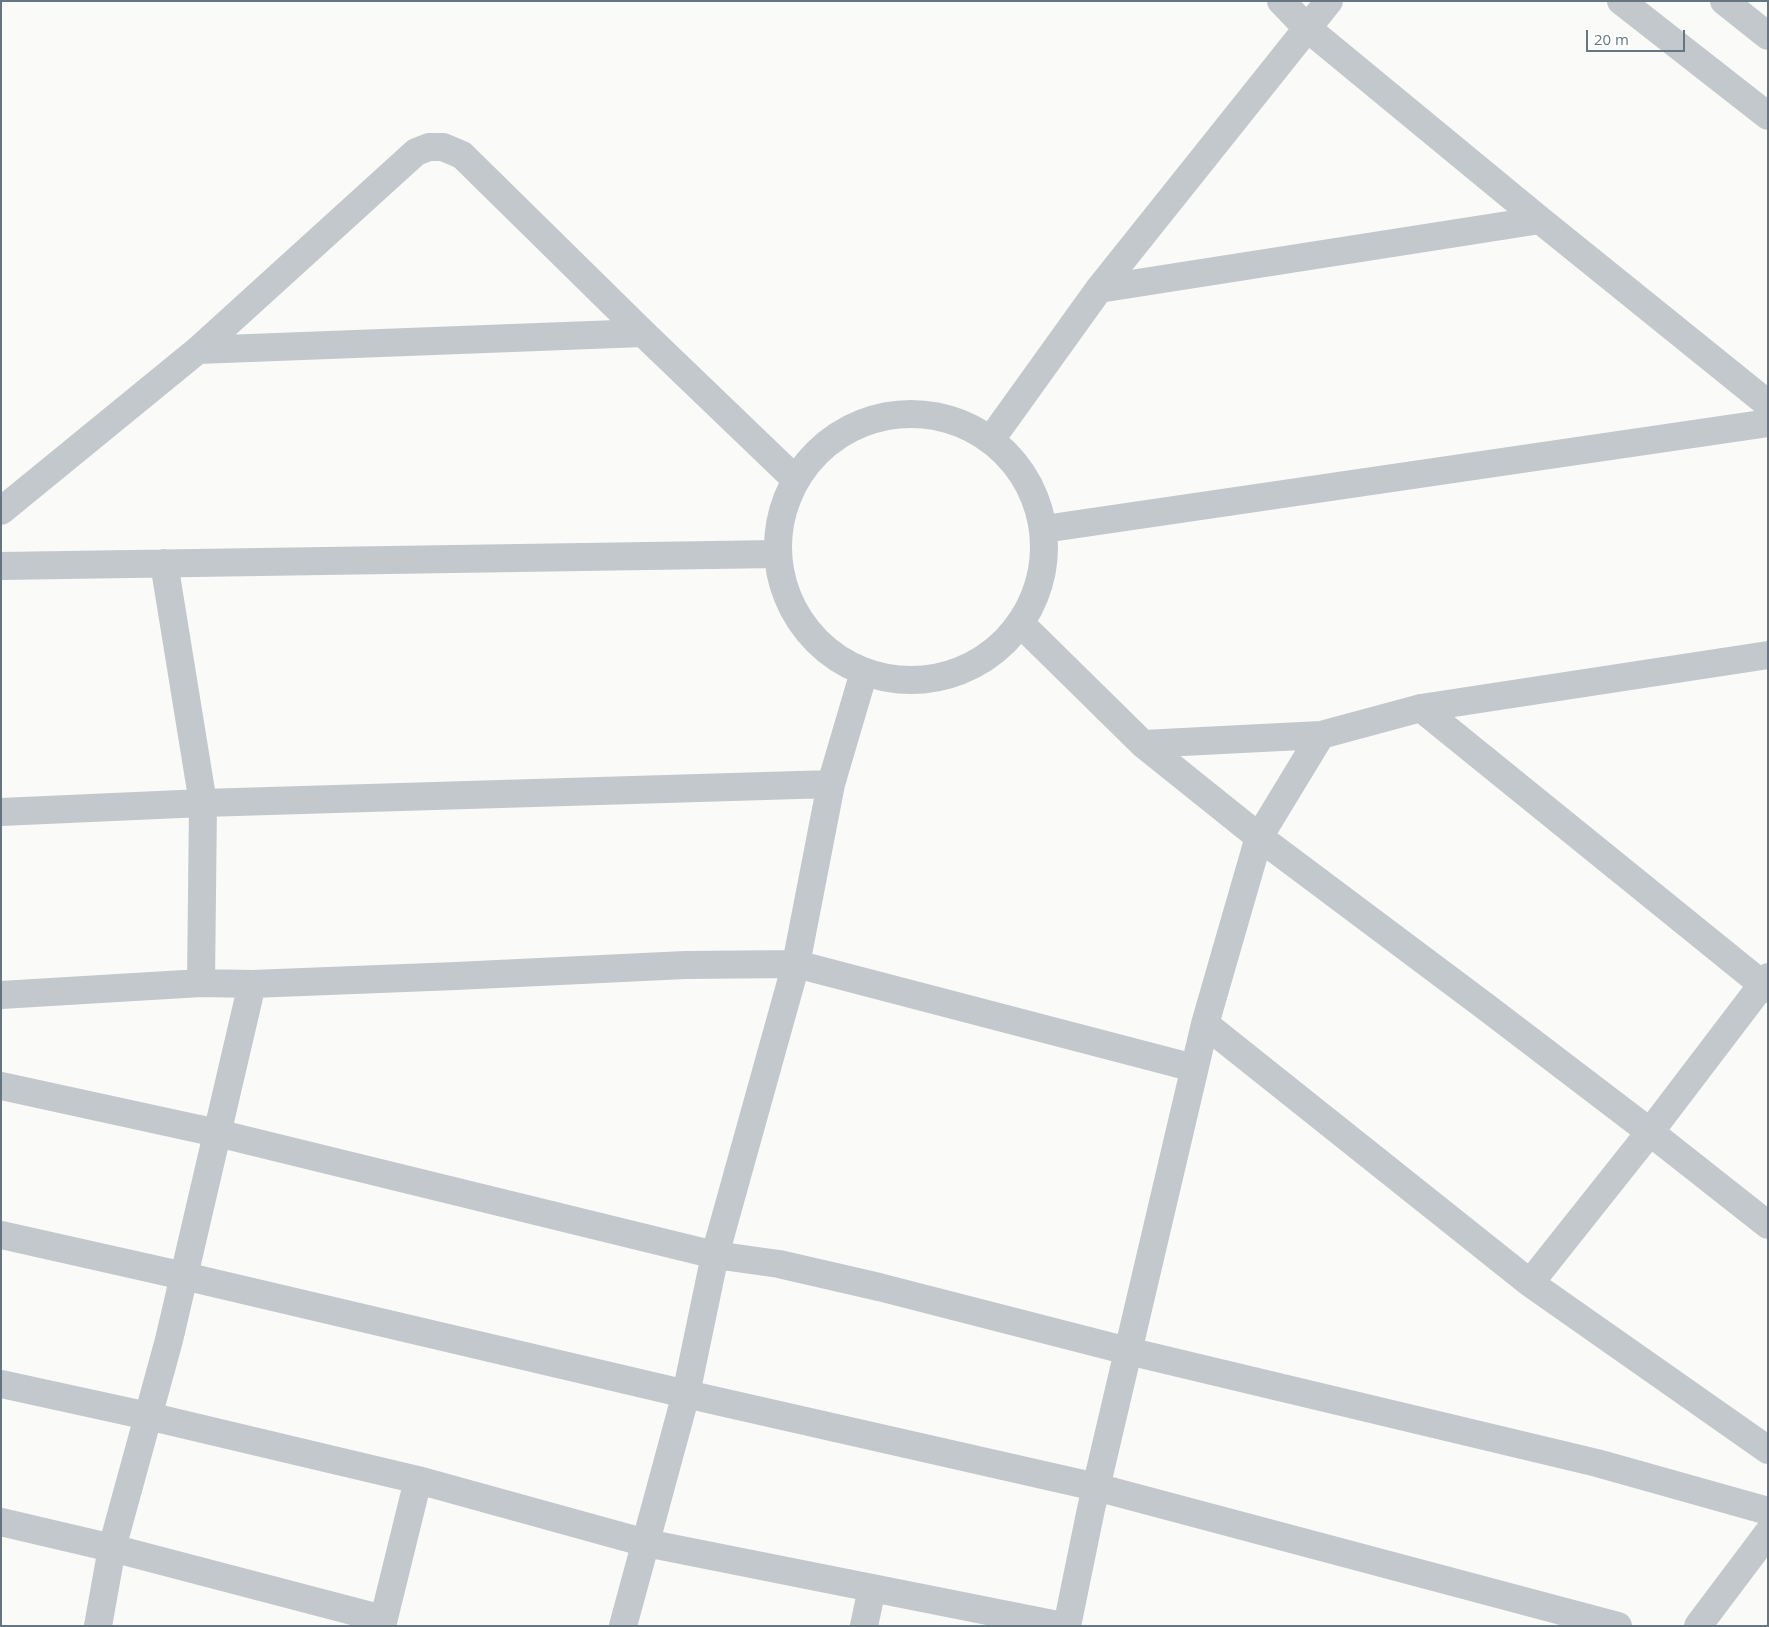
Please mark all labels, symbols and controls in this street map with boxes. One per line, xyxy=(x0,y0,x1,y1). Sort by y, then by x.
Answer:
scale bar xyxy=(1589,20,1688,52)
text: 20 m xyxy=(1594,29,1629,49)

